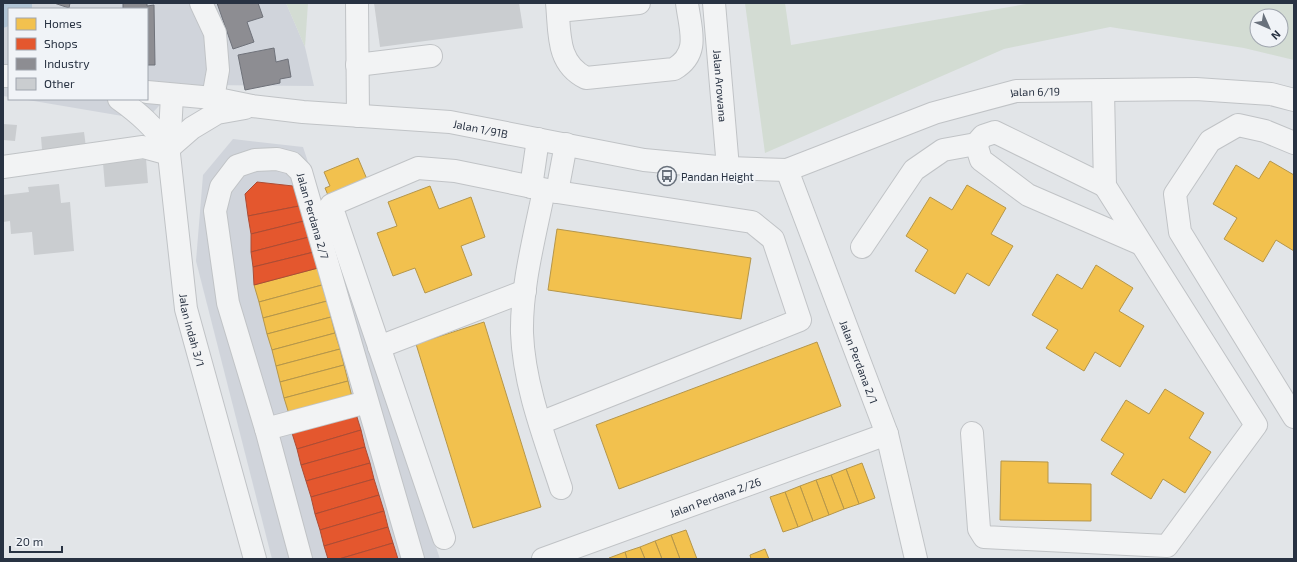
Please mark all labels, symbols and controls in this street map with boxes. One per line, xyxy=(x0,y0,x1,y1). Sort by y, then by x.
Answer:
legend xyxy=(8,8,148,100)
north arrow xyxy=(1249,8,1289,48)
text: Homes xyxy=(44,16,82,30)
text: N xyxy=(1269,28,1284,43)
text: Shops xyxy=(44,36,78,50)
street label: Jalan Arowana xyxy=(711,49,731,122)
text: Industry xyxy=(44,56,90,70)
text: Other xyxy=(44,76,75,90)
street label: Jalan 6/19 xyxy=(1008,84,1060,99)
street label: Jalan 1/91B xyxy=(452,116,509,140)
bus stop icon: Pandan Height xyxy=(656,165,678,187)
place label: Pandan Height xyxy=(681,170,754,183)
street label: Jalan Perdana 2/7 xyxy=(295,171,332,261)
street label: Jalan Indah 3/1 xyxy=(178,293,208,368)
street label: Jalan Perdana 2/1 xyxy=(838,318,881,405)
street label: Jalan Perdana 2/26 xyxy=(668,474,762,519)
scale bar xyxy=(10,528,62,554)
text: 20 m xyxy=(16,534,43,548)

